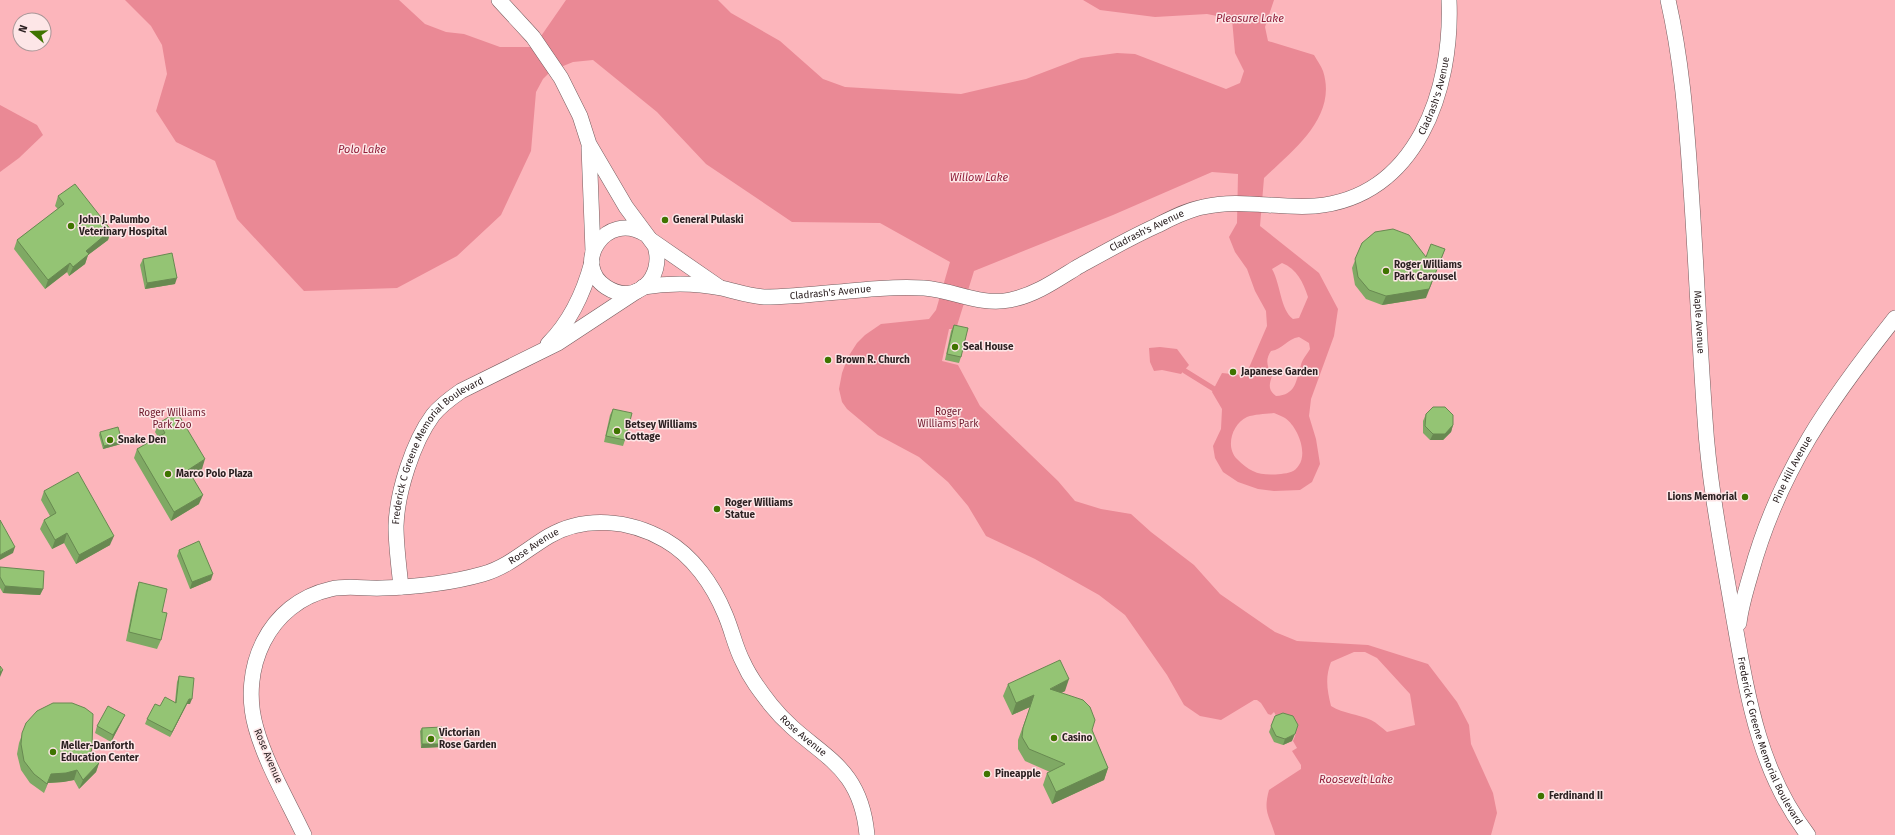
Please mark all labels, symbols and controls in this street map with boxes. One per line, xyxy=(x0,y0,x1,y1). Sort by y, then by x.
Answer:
north arrow xyxy=(12,12,52,52)
water label: Pleasure Lake xyxy=(1216,12,1284,25)
text: N xyxy=(16,23,30,34)
street label: Cladrash's Avenue xyxy=(1416,56,1452,137)
water label: Polo Lake xyxy=(338,143,386,156)
water label: Willow Lake xyxy=(950,171,1009,184)
street label: Cladrash's Avenue xyxy=(1107,207,1186,254)
place label: John J. Palumbo Veterinary Hospital xyxy=(78,214,167,238)
place label: General Pulaski xyxy=(673,214,744,226)
marker: General Pulaski xyxy=(660,215,670,225)
marker: John J. Palumbo Veterinary Hospital xyxy=(66,221,76,231)
place label: Roger Williams Park Carousel xyxy=(1394,259,1462,283)
marker: Roger Williams Park Carousel xyxy=(1381,266,1391,276)
street label: Cladrash's Avenue xyxy=(789,283,872,302)
street label: Maple Avenue xyxy=(1691,290,1707,354)
place label: Seal House xyxy=(963,341,1014,353)
marker: Seal House xyxy=(950,342,960,352)
place label: Brown R. Church xyxy=(836,354,910,366)
marker: Brown R. Church xyxy=(823,355,833,365)
place label: Japanese Garden xyxy=(1240,366,1318,378)
marker: Japanese Garden xyxy=(1228,367,1238,377)
street label: Frederick C Greene Memorial Boulevard xyxy=(390,375,486,525)
park label: Roger Williams Park xyxy=(918,406,979,430)
park label: Roger Williams Park Zoo xyxy=(138,407,206,431)
place label: Betsey Williams Cottage xyxy=(625,419,697,443)
marker: Betsey Williams Cottage xyxy=(612,426,622,436)
place label: Snake Den xyxy=(118,434,166,446)
street label: Pine Hill Avenue xyxy=(1770,434,1815,505)
marker: Snake Den xyxy=(105,435,115,445)
place label: Marco Polo Plaza xyxy=(176,468,253,480)
marker: Marco Polo Plaza xyxy=(163,469,173,479)
place label: Lions Memorial xyxy=(1667,491,1737,503)
marker: Lions Memorial xyxy=(1740,492,1750,502)
place label: Roger Williams Statue xyxy=(725,497,793,521)
marker: Roger Williams Statue xyxy=(712,504,722,514)
street label: Rose Avenue xyxy=(506,526,561,567)
street label: Frederick C Greene Memorial Boulevard xyxy=(1735,656,1805,827)
street label: Rose Avenue xyxy=(777,713,829,759)
street label: Rose Avenue xyxy=(251,727,285,785)
place label: Victorian Rose Garden xyxy=(438,727,497,751)
place label: Casino xyxy=(1062,732,1092,744)
marker: Casino xyxy=(1049,733,1059,743)
marker: Victorian Rose Garden xyxy=(426,734,436,744)
place label: Meller-Danforth Education Center xyxy=(61,740,140,764)
marker: Meller-Danforth Education Center xyxy=(48,747,58,757)
place label: Pineapple xyxy=(995,768,1041,780)
marker: Pineapple xyxy=(982,769,992,779)
water label: Roosevelt Lake xyxy=(1319,773,1393,786)
place label: Ferdinand II xyxy=(1549,790,1603,802)
marker: Ferdinand II xyxy=(1536,791,1546,801)

